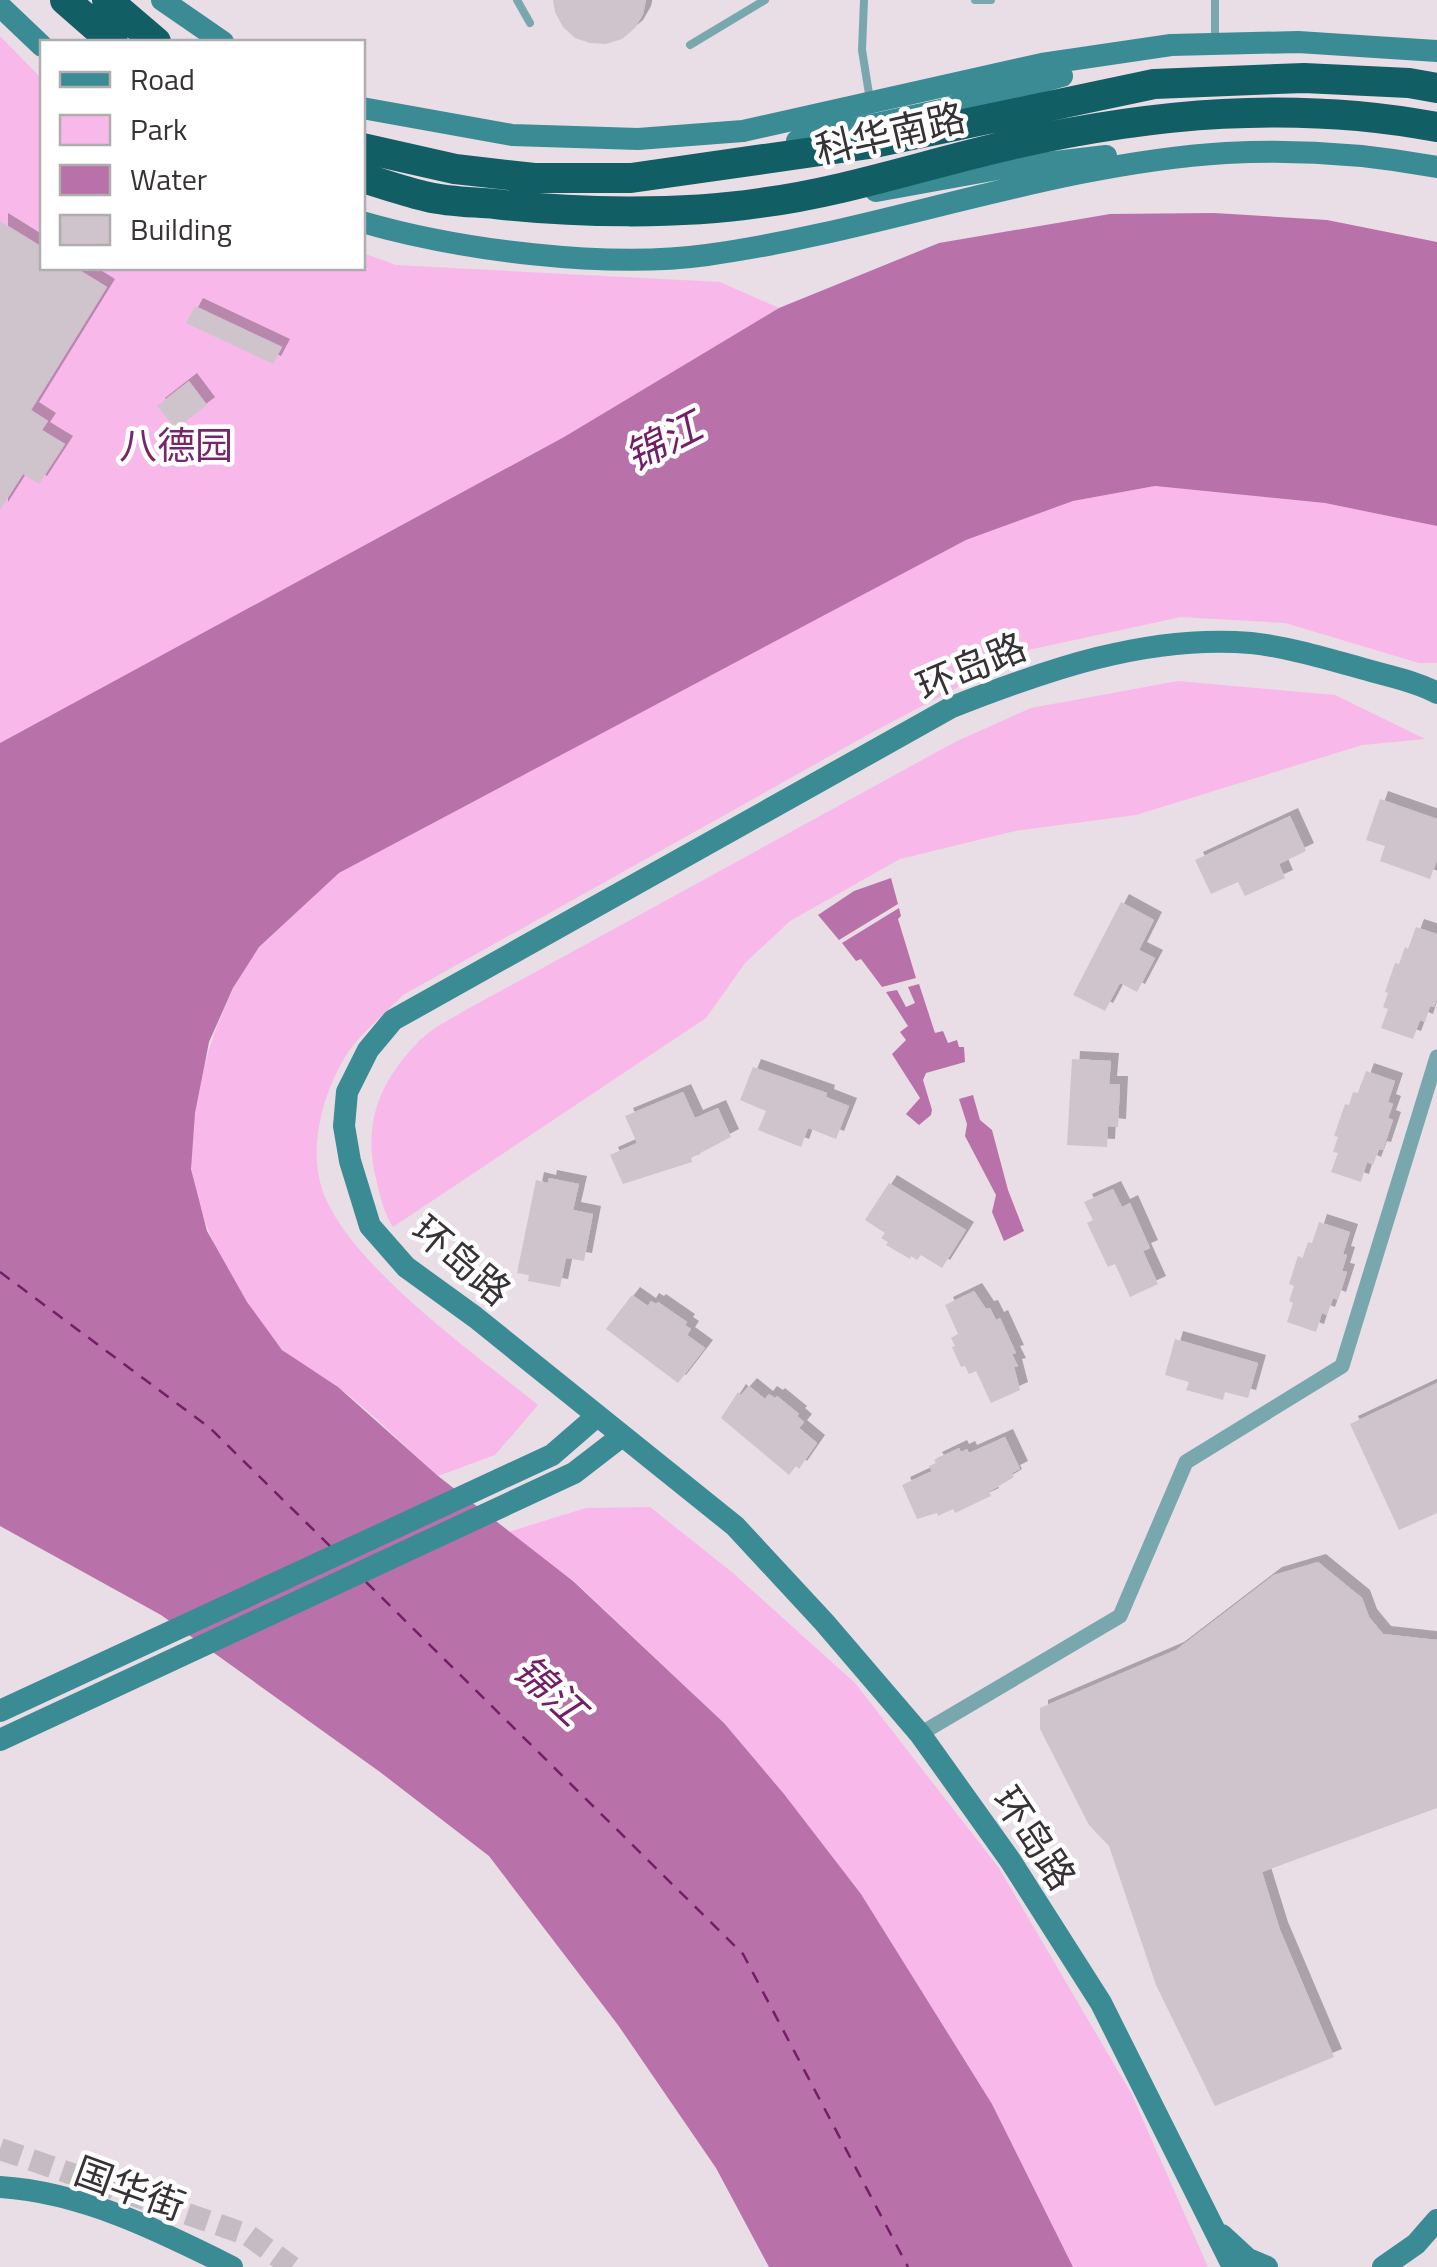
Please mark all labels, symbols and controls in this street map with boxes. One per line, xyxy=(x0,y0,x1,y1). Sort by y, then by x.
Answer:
legend xyxy=(40,40,365,270)
text: Road xyxy=(130,56,195,102)
street label: 科华南路 xyxy=(809,88,971,178)
text: Park xyxy=(130,106,187,152)
text: Water xyxy=(130,156,207,202)
text: Building xyxy=(130,206,232,252)
water label: 锦江 xyxy=(614,394,716,486)
park label: 八德园 xyxy=(119,416,233,474)
street label: 环岛路 xyxy=(907,617,1035,715)
street label: 环岛路 xyxy=(400,1201,524,1319)
water label: 锦江 xyxy=(500,1640,603,1742)
street label: 环岛路 xyxy=(979,1775,1091,1901)
street label: 国华街 xyxy=(67,2141,193,2235)

